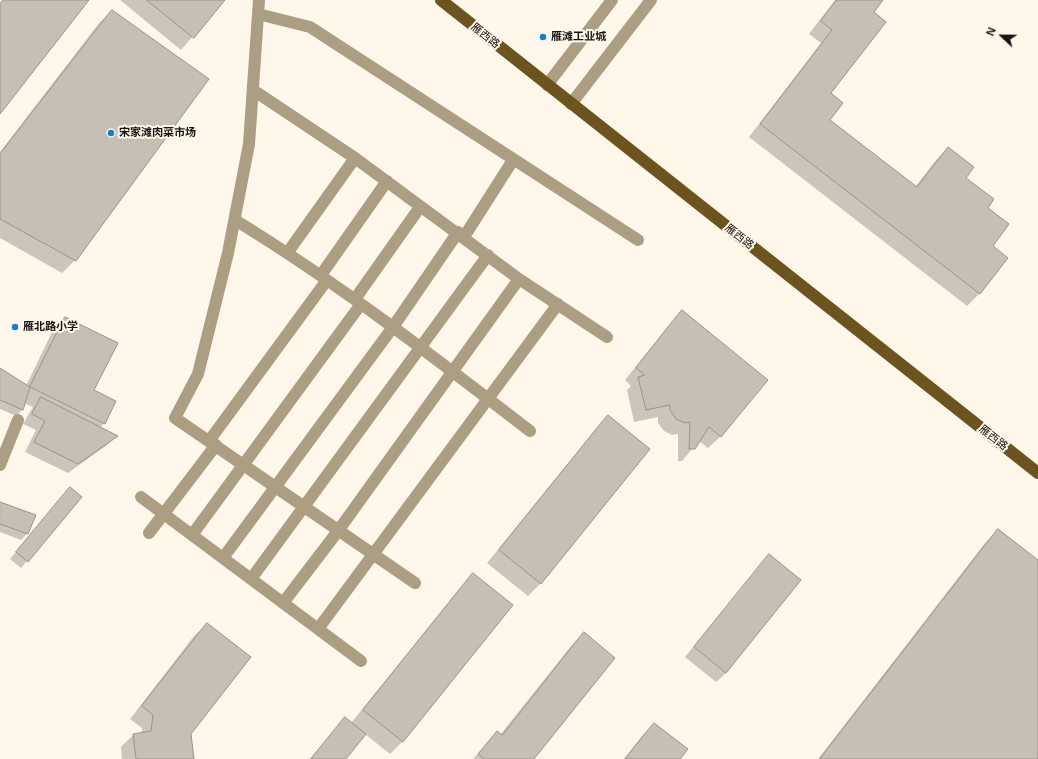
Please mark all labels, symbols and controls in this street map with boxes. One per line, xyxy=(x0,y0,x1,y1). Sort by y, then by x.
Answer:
north arrow xyxy=(982,16,1022,56)
street label: 雁西路 xyxy=(468,21,502,51)
text: N xyxy=(984,26,998,37)
place label: 雁滩工业城 xyxy=(551,30,606,44)
marker: 雁滩工业城 xyxy=(538,32,548,42)
place label: 宋家滩肉菜市场 xyxy=(119,126,196,140)
marker: 宋家滩肉菜市场 xyxy=(106,128,116,138)
street label: 雁西路 xyxy=(722,222,756,252)
place label: 雁北路小学 xyxy=(23,320,78,334)
marker: 雁北路小学 xyxy=(10,322,20,332)
street label: 雁西路 xyxy=(976,423,1010,453)

